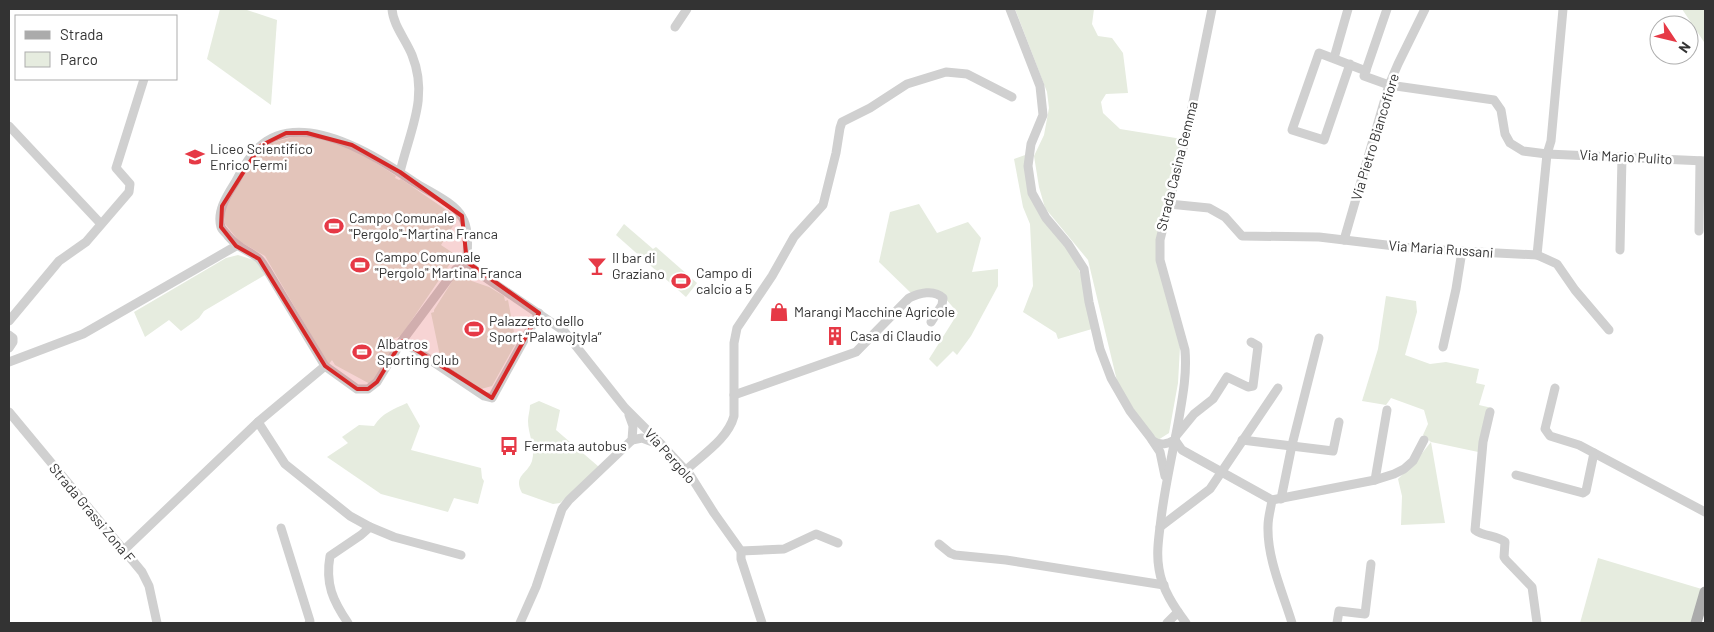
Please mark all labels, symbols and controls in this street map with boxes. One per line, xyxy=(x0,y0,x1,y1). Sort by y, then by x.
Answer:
legend xyxy=(15,15,178,80)
north arrow xyxy=(1649,15,1699,65)
text: Strada xyxy=(60,25,103,43)
text: N xyxy=(1675,39,1695,56)
text: Parco xyxy=(60,50,98,68)
street label: Via Pietro Biancofiore xyxy=(1347,71,1402,202)
street label: Strada Casina Gemma xyxy=(1152,99,1201,232)
place label: Liceo Scientifico Enrico Fermi xyxy=(210,140,313,173)
school or university icon: Liceo Scientifico Enrico Fermi xyxy=(184,146,206,168)
street label: Via Mario Pulito xyxy=(1579,146,1673,167)
place label: Campo Comunale "Pergolo"-Martina Franca xyxy=(349,209,498,242)
sports icon: Campo Comunale "Pergolo"-Martina Franca xyxy=(323,215,345,237)
street label: Via Maria Russani xyxy=(1388,236,1494,261)
place label: Campo Comunale "Pergolo" Martina Franca xyxy=(375,248,522,281)
place label: Il bar di Graziano xyxy=(612,249,665,282)
sports icon: Campo Comunale "Pergolo" Martina Franca xyxy=(349,254,371,276)
bar icon: Il bar di Graziano xyxy=(586,255,608,277)
place label: Campo di calcio a 5 xyxy=(696,264,752,297)
sports icon: Campo di calcio a 5 xyxy=(670,270,692,292)
shop icon: Marangi Macchine Agricole xyxy=(768,301,790,323)
place label: Marangi Macchine Agricole xyxy=(794,303,955,320)
place label: Palazzetto dello Sport “Palawojtyla” xyxy=(489,312,602,345)
sports icon: Palazzetto dello Sport “Palawojtyla” xyxy=(463,318,485,340)
building icon: Casa di Claudio xyxy=(824,325,846,347)
place label: Casa di Claudio xyxy=(850,327,941,344)
place label: Albatros Sporting Club xyxy=(377,335,459,368)
sports icon: Albatros Sporting Club xyxy=(351,341,373,363)
street label: Via Pergolo xyxy=(641,425,699,487)
bus stop icon: Fermata autobus xyxy=(498,435,520,457)
place label: Fermata autobus xyxy=(524,437,627,454)
street label: Strada Grassi Zona F xyxy=(46,460,139,566)

